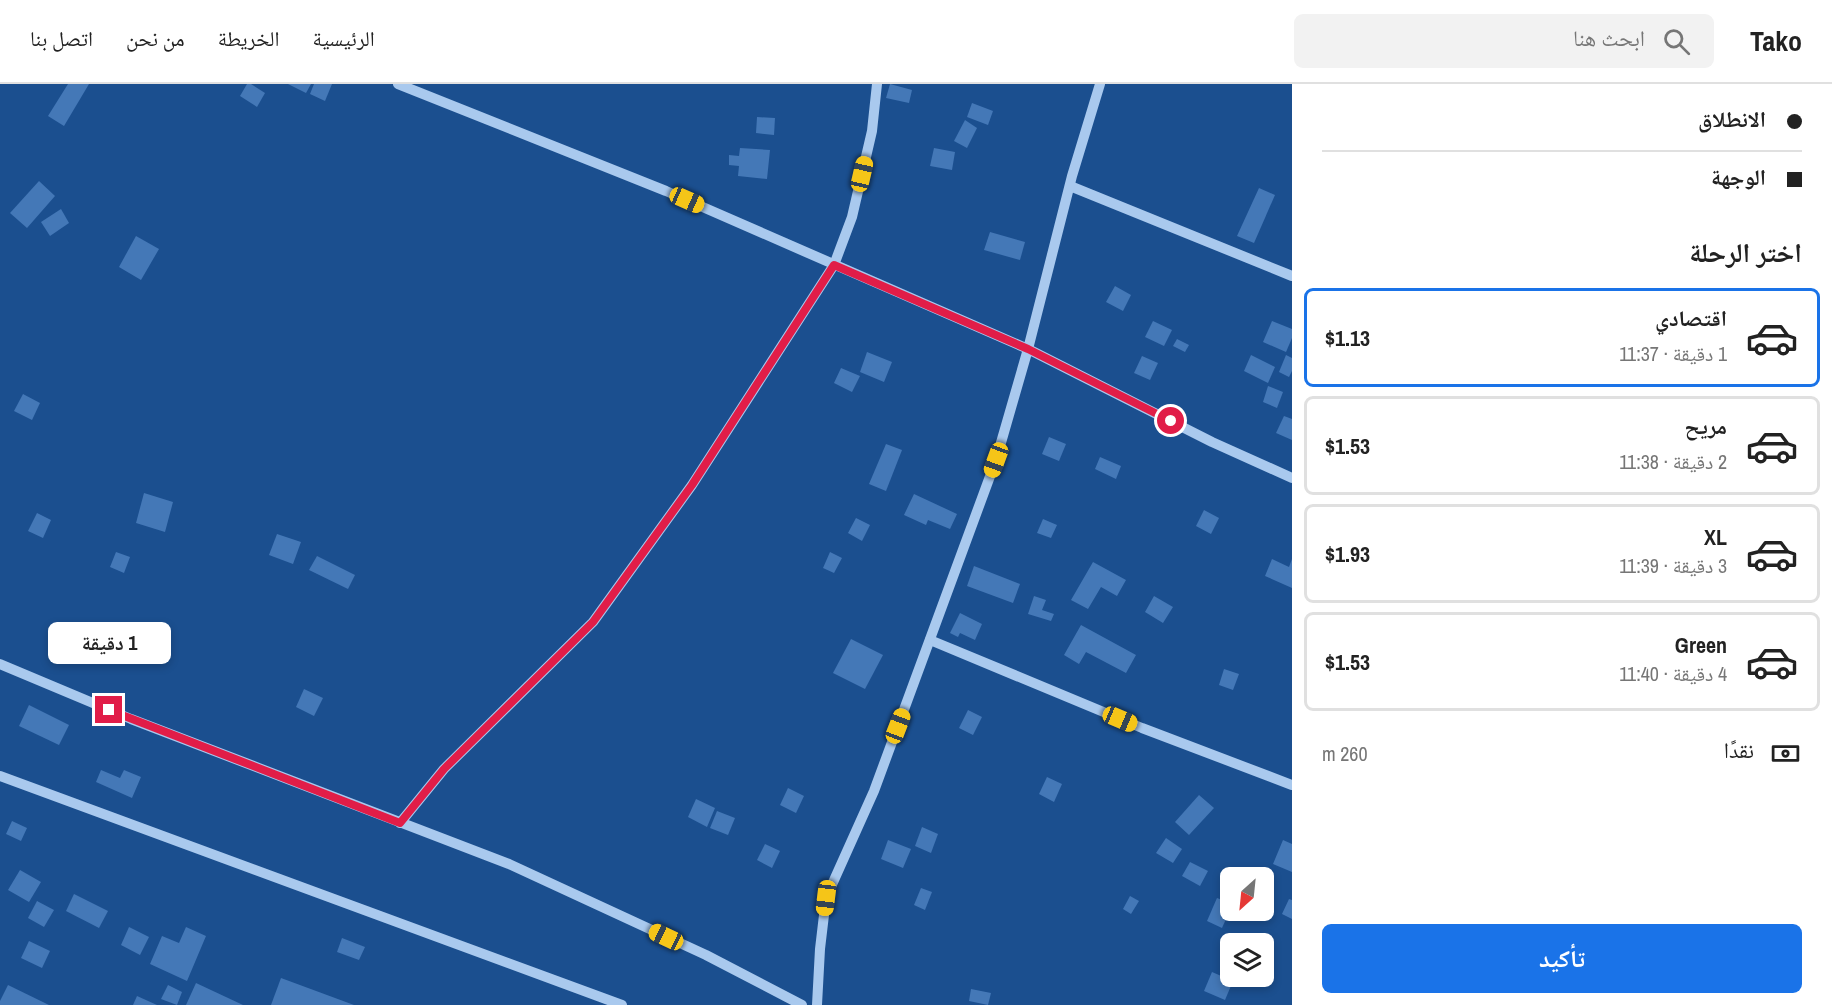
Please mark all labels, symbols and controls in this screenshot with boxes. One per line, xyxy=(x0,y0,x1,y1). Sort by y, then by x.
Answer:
search box xyxy=(1294,14,1714,68)
text: Tako xyxy=(1750,22,1802,60)
text: ابحث هنا xyxy=(1573,23,1645,53)
text: اتصل بنا xyxy=(30,24,93,53)
text: من نحن xyxy=(126,24,185,53)
text: الخريطة xyxy=(218,24,280,53)
text: الرئيسية xyxy=(313,24,375,53)
icon: search xyxy=(1660,25,1693,58)
text: الانطلاق xyxy=(1698,104,1766,134)
car xyxy=(849,154,875,194)
text: الوجهة xyxy=(1711,162,1766,192)
car xyxy=(667,184,707,216)
text: اختر الرحلة xyxy=(1689,234,1802,270)
text: اقتصادي xyxy=(1655,303,1727,333)
icon: car xyxy=(1745,311,1799,365)
text: $1.13 xyxy=(1325,323,1370,353)
text: 1 دقيقة · 11:37 xyxy=(1619,340,1727,367)
route start xyxy=(1157,407,1184,434)
text: مريح xyxy=(1684,411,1727,441)
icon: car xyxy=(1745,419,1799,473)
text: $1.53 xyxy=(1325,431,1370,461)
car xyxy=(981,440,1011,480)
text: 2 دقيقة · 11:38 xyxy=(1619,448,1727,475)
text: XL xyxy=(1704,522,1727,552)
icon: car xyxy=(1745,527,1799,581)
text: $1.93 xyxy=(1325,539,1370,569)
text: 3 دقيقة · 11:39 xyxy=(1619,552,1727,579)
callout: 1 دقيقة xyxy=(48,623,170,665)
text: 1 دقيقة xyxy=(82,629,137,656)
text: Green xyxy=(1675,630,1727,660)
icon: car xyxy=(1745,635,1799,689)
text: $1.53 xyxy=(1325,647,1370,677)
text: 4 دقيقة · 11:40 xyxy=(1619,660,1727,687)
route end xyxy=(95,696,122,723)
car xyxy=(1100,704,1140,734)
car xyxy=(883,706,913,746)
text: نقدًا xyxy=(1724,735,1754,765)
icon: cash xyxy=(1769,737,1802,770)
text: 260 m xyxy=(1322,740,1368,767)
north arrow xyxy=(1220,867,1274,921)
map controls xyxy=(1220,867,1274,987)
car xyxy=(815,879,837,917)
car xyxy=(646,921,686,953)
button: تأكيد xyxy=(1322,924,1802,993)
button: layers xyxy=(1220,933,1274,987)

